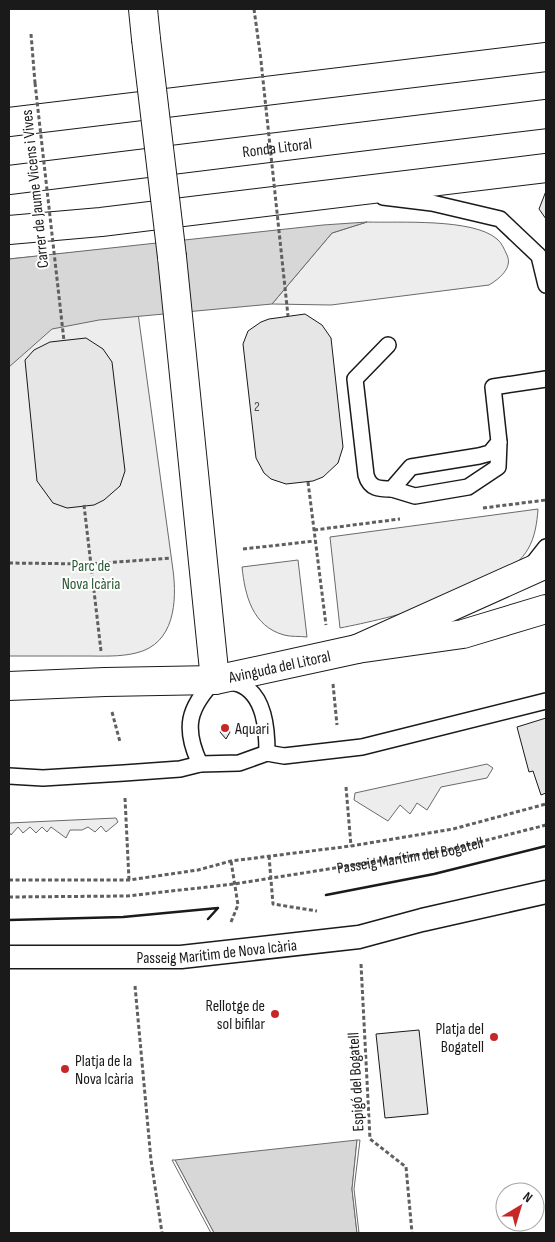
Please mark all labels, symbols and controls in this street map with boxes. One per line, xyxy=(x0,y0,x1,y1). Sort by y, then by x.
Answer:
street label: Carrer de Jaume Vicens i Vives xyxy=(18,108,53,269)
street label: Ronda Litoral xyxy=(241,135,313,162)
house number: 2 xyxy=(254,398,260,415)
park label: Parc de Nova Icària xyxy=(62,557,120,594)
street label: Avinguda del Litoral xyxy=(226,647,332,688)
place label: Aquari xyxy=(234,720,269,739)
marker: Aquari xyxy=(219,722,231,734)
street label: Passeig Marítim del Bogatell xyxy=(336,833,485,879)
street label: Passeig Marítim de Nova Icària xyxy=(137,936,298,968)
place label: Rellotge de sol bifilar xyxy=(205,997,265,1034)
marker: Rellotge de sol bifilar xyxy=(269,1008,281,1020)
place label: Platja del Bogatell xyxy=(436,1020,484,1057)
marker: Platja del Bogatell xyxy=(488,1031,500,1043)
street label: Espigó del Bogatell xyxy=(344,1032,369,1132)
place label: Platja de la Nova Icària xyxy=(75,1052,134,1089)
marker: Platja de la Nova Icària xyxy=(59,1063,71,1075)
north arrow xyxy=(495,1182,545,1232)
text: N xyxy=(520,1188,536,1206)

